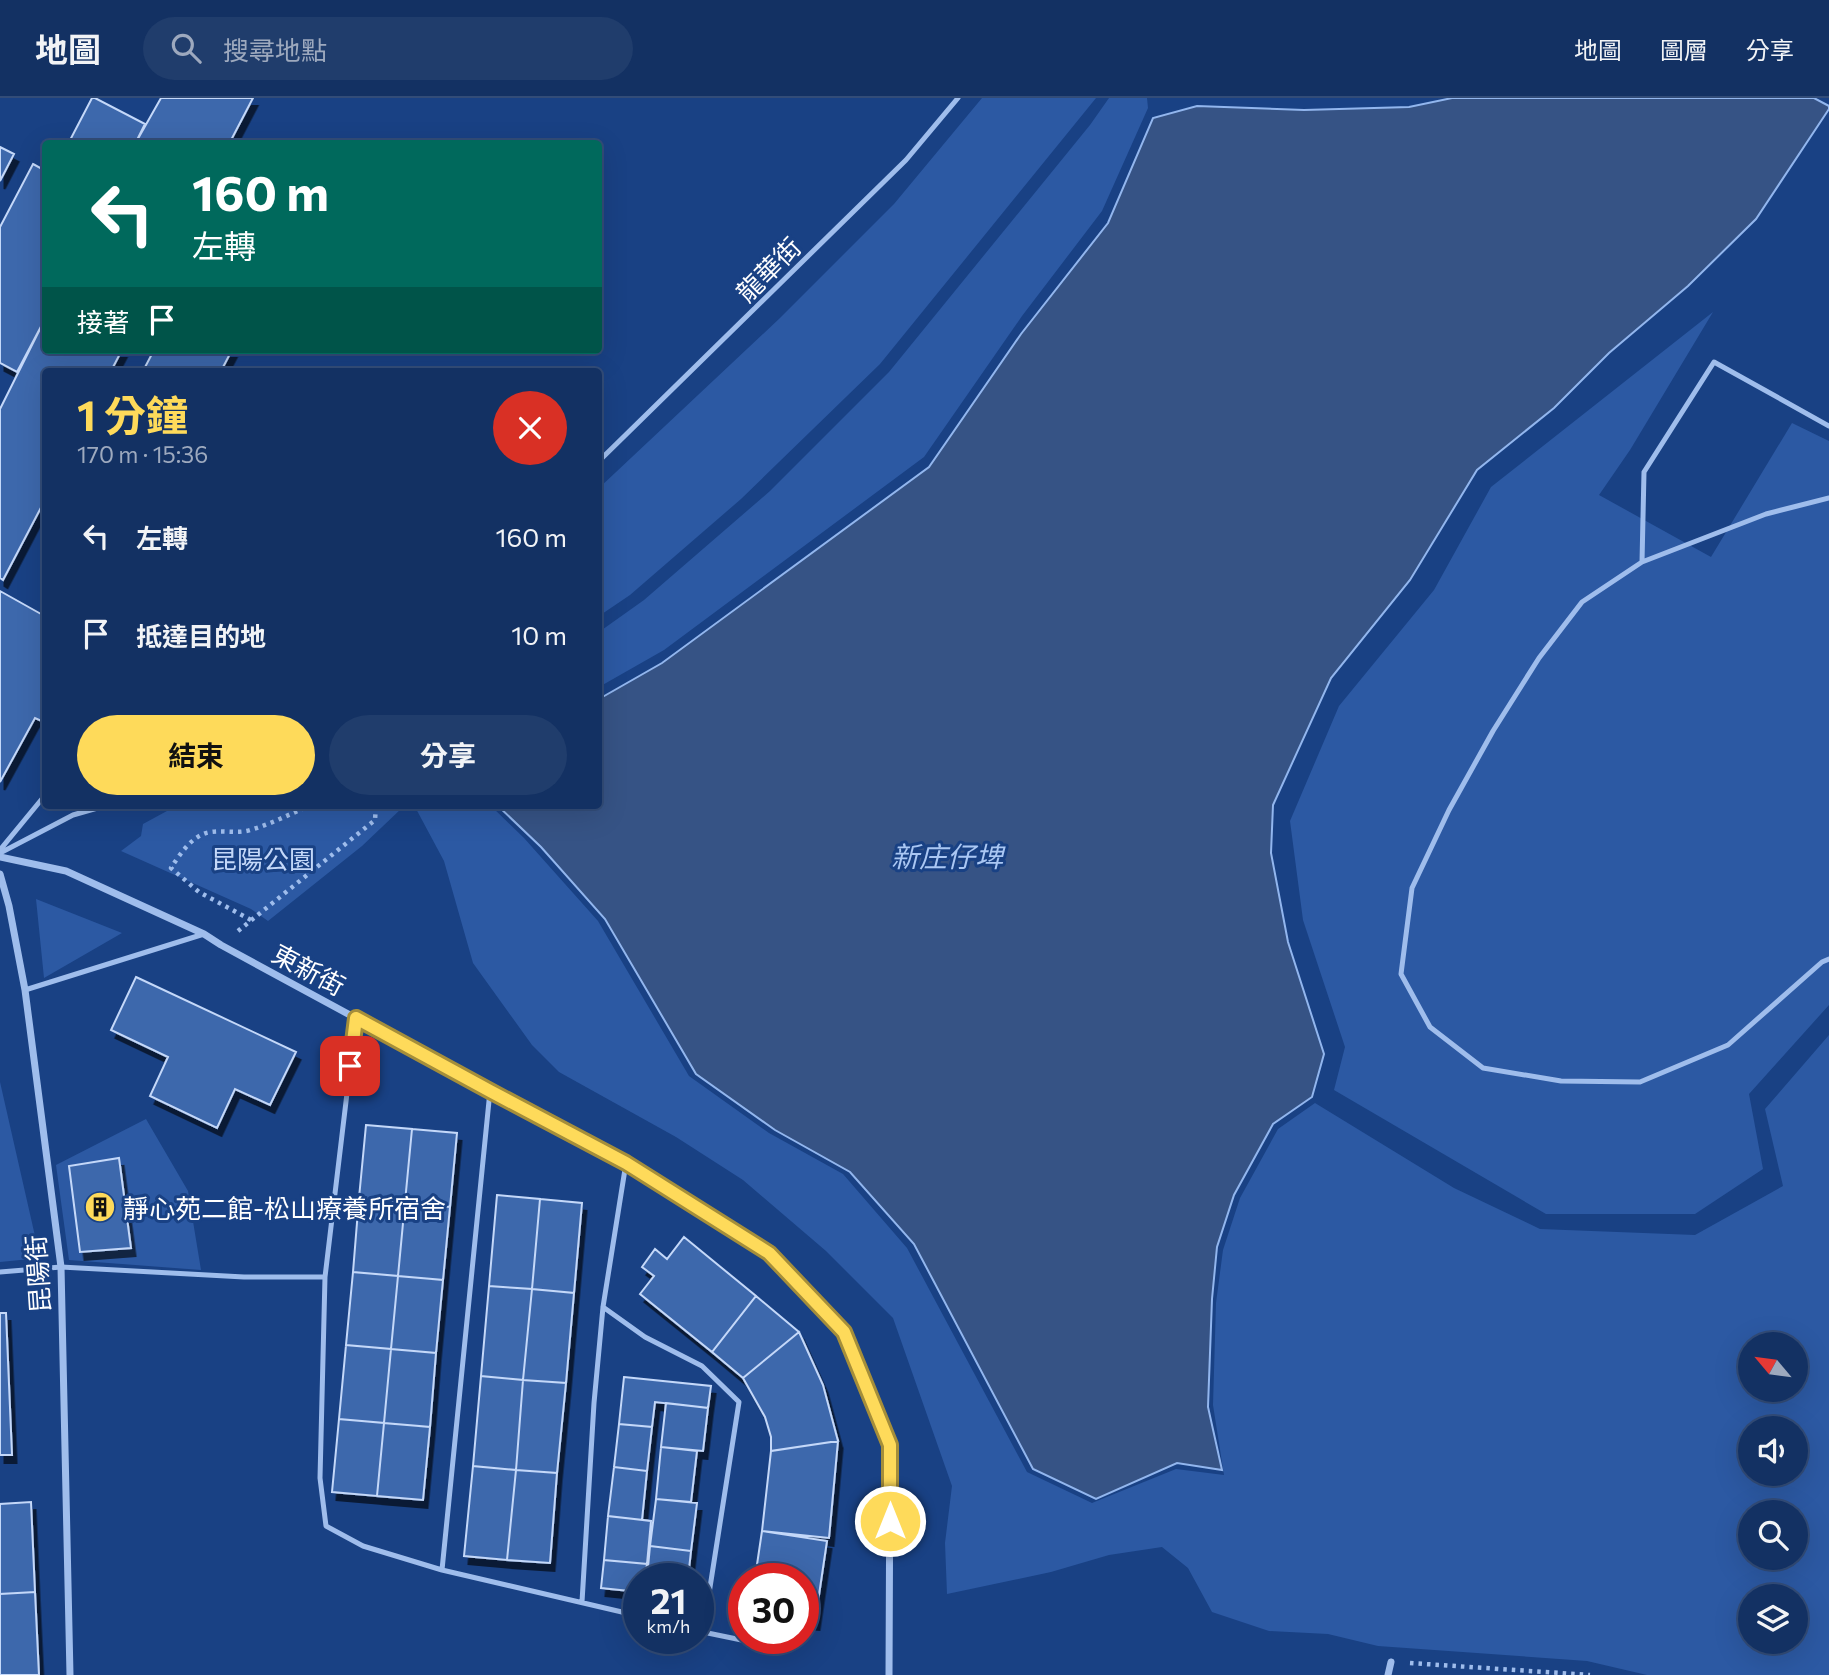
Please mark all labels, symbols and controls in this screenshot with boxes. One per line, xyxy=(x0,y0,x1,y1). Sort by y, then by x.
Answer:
search box xyxy=(143,17,633,80)
text: 地圖 xyxy=(35,28,101,69)
icon: search xyxy=(167,29,205,67)
text: 搜尋地點 xyxy=(223,34,327,65)
text: 地圖 xyxy=(1574,35,1622,64)
text: 圖層 xyxy=(1660,35,1708,64)
text: 分享 xyxy=(1746,35,1794,64)
text: 160 m xyxy=(192,161,329,221)
icon: left xyxy=(77,168,168,259)
text: 左轉 xyxy=(192,225,256,265)
street label: 龍華街 xyxy=(729,230,807,308)
icon: arrive xyxy=(143,301,181,339)
text: 接著 xyxy=(77,306,129,337)
text: 1 分鐘 xyxy=(77,388,188,440)
button: close xyxy=(493,391,567,465)
text: 170 m · 15:36 xyxy=(77,440,208,468)
icon: left xyxy=(77,517,115,555)
text: 160 m xyxy=(495,521,567,552)
text: 左轉 xyxy=(136,522,188,553)
icon: arrive xyxy=(77,615,115,653)
text: 10 m xyxy=(511,619,567,650)
text: 抵達目的地 xyxy=(136,620,266,651)
button: 結束 xyxy=(77,715,315,795)
button: 分享 xyxy=(329,715,567,795)
water label: 新庄仔埤 xyxy=(891,839,1006,873)
park label: 昆陽公園 xyxy=(211,843,315,874)
street label: 東新街 xyxy=(267,937,351,1001)
pin xyxy=(320,1036,380,1096)
icon: arrive xyxy=(331,1047,369,1085)
building icon: 靜心苑二館-松山療養所宿舍 xyxy=(83,1190,117,1224)
place label: 靜心苑二館-松山療養所宿舍 xyxy=(123,1192,446,1223)
street label: 昆陽街 xyxy=(19,1234,55,1314)
north arrow xyxy=(1738,1332,1808,1402)
map controls xyxy=(1738,1332,1808,1654)
button: sound xyxy=(1738,1416,1808,1486)
position arrow xyxy=(853,1484,927,1558)
button: search xyxy=(1738,1500,1808,1570)
speed limit sign: 30 xyxy=(728,1563,819,1654)
text: 21 xyxy=(651,1578,686,1621)
button: layers xyxy=(1738,1584,1808,1654)
text: km/h xyxy=(647,1615,690,1637)

